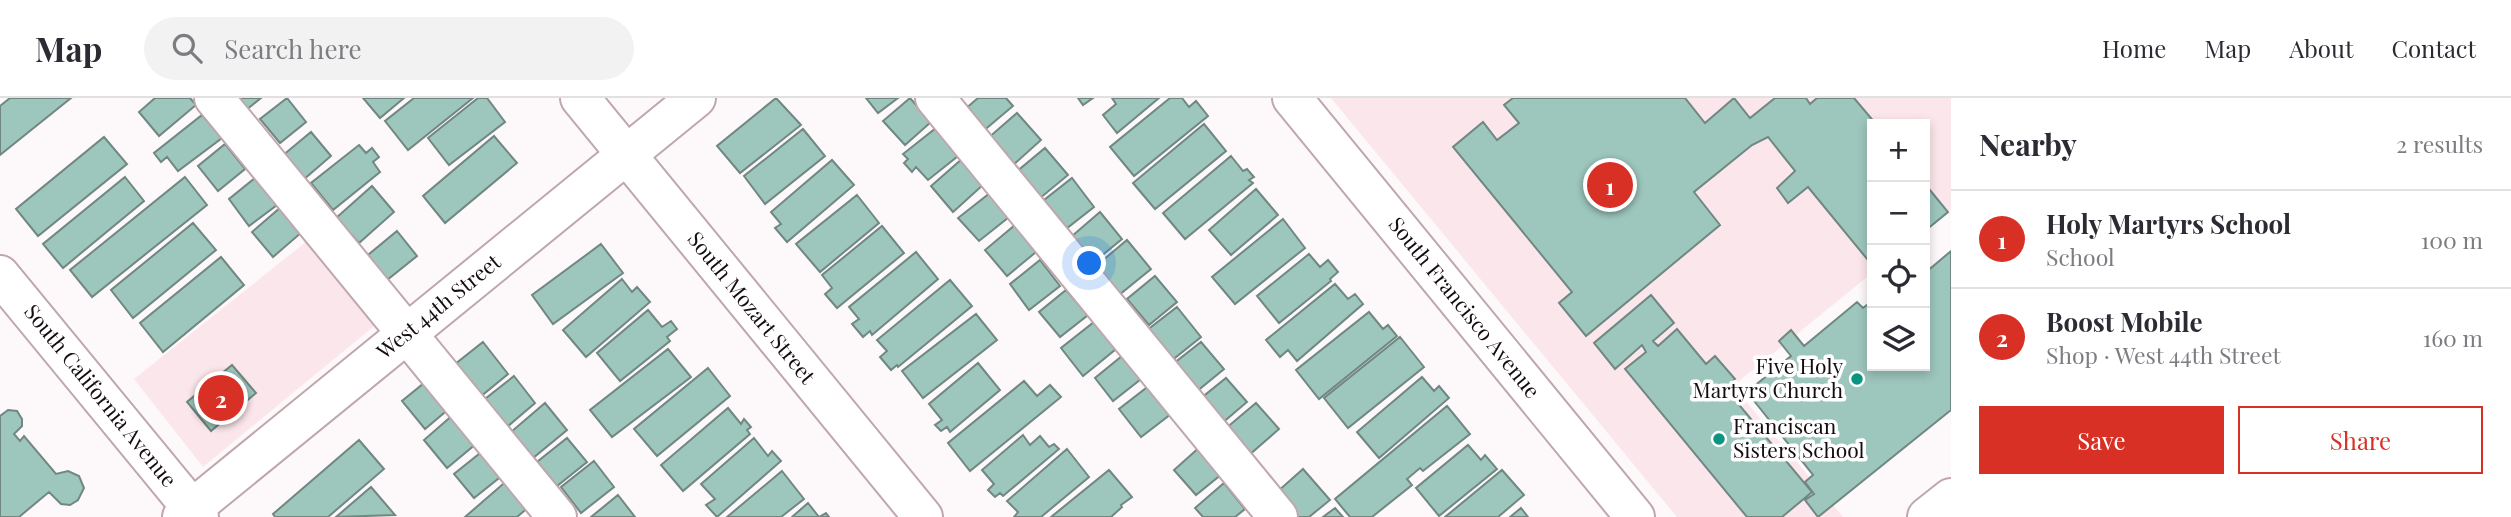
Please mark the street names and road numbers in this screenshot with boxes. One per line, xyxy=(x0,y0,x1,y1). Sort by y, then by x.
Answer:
street label: South Francisco Avenue xyxy=(1384,210,1547,403)
street label: South Mozart Street xyxy=(683,225,823,389)
street label: West 44th Street xyxy=(369,247,506,365)
street label: South California Avenue xyxy=(19,298,184,492)

